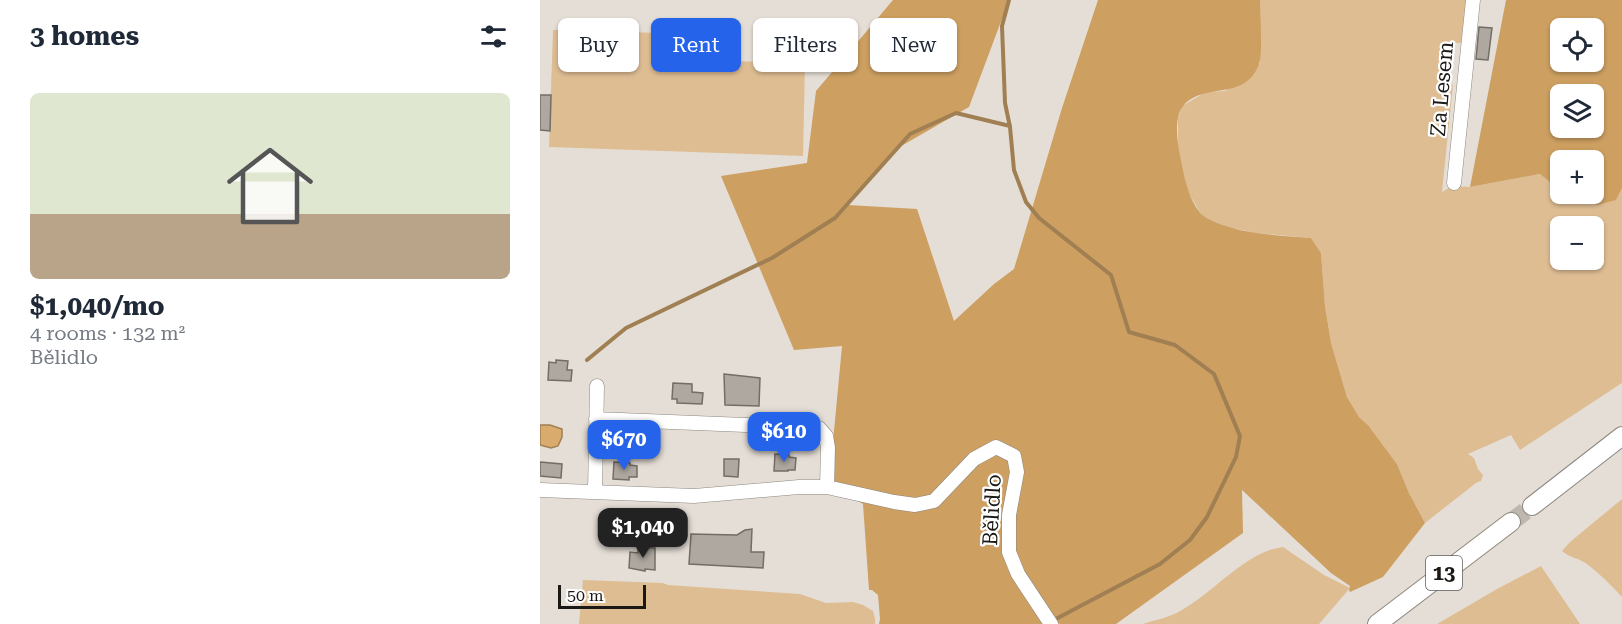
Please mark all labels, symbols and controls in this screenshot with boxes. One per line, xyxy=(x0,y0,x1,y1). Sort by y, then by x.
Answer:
chip: Buy xyxy=(558,18,639,72)
chip: Rent xyxy=(651,18,741,72)
chip: Filters xyxy=(753,18,858,72)
chip: New xyxy=(870,18,957,72)
map controls xyxy=(1550,18,1604,270)
button: locate xyxy=(1550,18,1604,72)
icon: filters xyxy=(477,20,510,53)
text: 3 homes xyxy=(30,21,139,51)
street label: Za Lesem xyxy=(1426,41,1458,137)
button: layers xyxy=(1550,84,1604,138)
icon: home xyxy=(216,132,324,240)
button: + xyxy=(1550,150,1604,204)
button: − xyxy=(1550,216,1604,270)
text: $1,040/mo xyxy=(30,291,165,321)
text: 4 rooms · 132 m² xyxy=(30,321,185,345)
text: Bělidlo xyxy=(30,345,98,369)
pin: $610 xyxy=(748,412,820,463)
text: $610 xyxy=(762,419,806,443)
pin: $670 xyxy=(588,420,660,471)
text: $670 xyxy=(602,427,646,451)
street label: Bělidlo xyxy=(978,474,1006,546)
pin: $1,040 xyxy=(594,508,692,559)
text: $1,040 xyxy=(612,515,674,539)
road number: 13 xyxy=(1426,556,1462,590)
scale bar xyxy=(558,582,646,610)
text: 50 m xyxy=(567,586,604,605)

